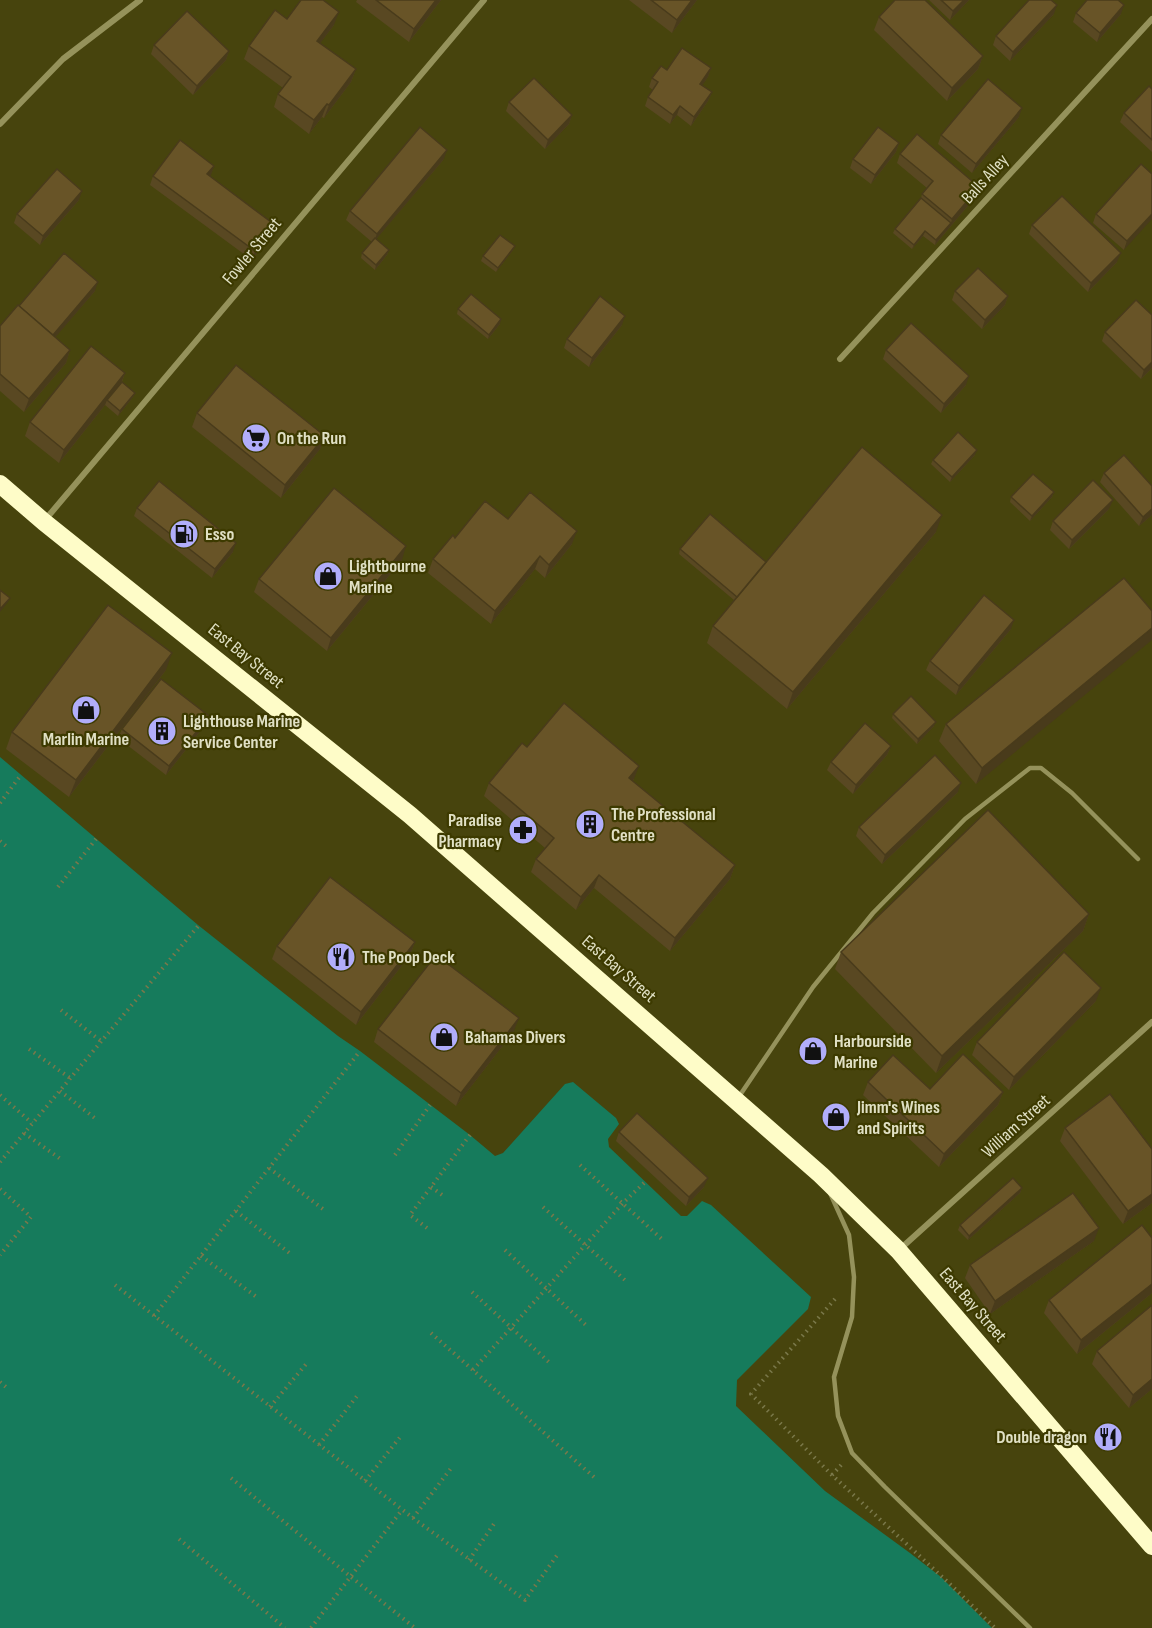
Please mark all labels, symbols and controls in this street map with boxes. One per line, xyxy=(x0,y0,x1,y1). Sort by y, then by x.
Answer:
street label: Balls Alley xyxy=(957,150,1013,208)
street label: Fowler Street xyxy=(218,213,286,289)
supermarket icon: On the Run xyxy=(240,422,272,454)
place label: On the Run xyxy=(277,428,346,449)
fuel station icon: Esso xyxy=(168,518,200,550)
place label: Esso xyxy=(205,524,234,545)
place label: Lightbourne Marine xyxy=(349,556,426,598)
shop icon: Lightbourne Marine xyxy=(312,560,344,592)
street label: East Bay Street xyxy=(204,619,289,693)
shop icon: Marlin Marine xyxy=(70,694,102,726)
place label: Lighthouse Marine Service Center xyxy=(183,711,300,753)
building icon: Lighthouse Marine Service Center xyxy=(146,715,178,747)
place label: Marlin Marine xyxy=(43,729,129,750)
place label: The Professional Centre xyxy=(611,804,716,846)
building icon: The Professional Centre xyxy=(574,808,606,840)
place label: Paradise Pharmacy xyxy=(439,810,502,852)
pharmacy icon: Paradise Pharmacy xyxy=(507,814,539,846)
street label: East Bay Street xyxy=(578,931,661,1007)
restaurant icon: The Poop Deck xyxy=(325,941,357,973)
place label: The Poop Deck xyxy=(362,947,455,968)
shop icon: Bahamas Divers xyxy=(428,1021,460,1053)
place label: Bahamas Divers xyxy=(465,1027,566,1048)
place label: Harbourside Marine xyxy=(834,1031,912,1073)
shop icon: Harbourside Marine xyxy=(797,1035,829,1067)
street label: William Street xyxy=(977,1089,1055,1162)
place label: Jimm's Wines and Spirits xyxy=(856,1097,940,1139)
shop icon: Jimm's Wines and Spirits xyxy=(820,1101,852,1133)
street label: East Bay Street xyxy=(935,1264,1011,1347)
restaurant icon: Double dragon xyxy=(1092,1421,1124,1453)
place label: Double dragon xyxy=(996,1427,1087,1448)

